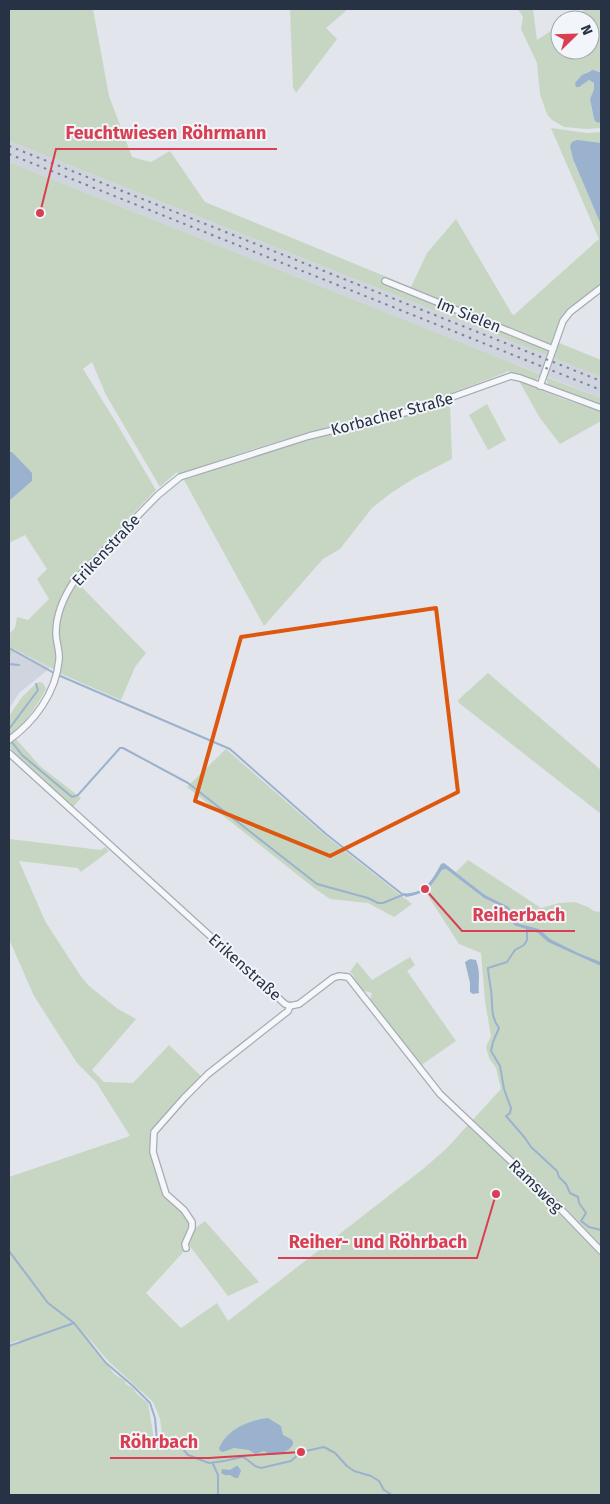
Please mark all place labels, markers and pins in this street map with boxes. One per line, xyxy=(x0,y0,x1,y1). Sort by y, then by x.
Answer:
callout: Feuchtwiesen Röhrmann xyxy=(56,116,277,149)
callout: Reiherbach xyxy=(462,898,575,931)
callout: Reiher- und Röhrbach xyxy=(278,1225,477,1258)
callout: Röhrbach xyxy=(110,1425,209,1458)

